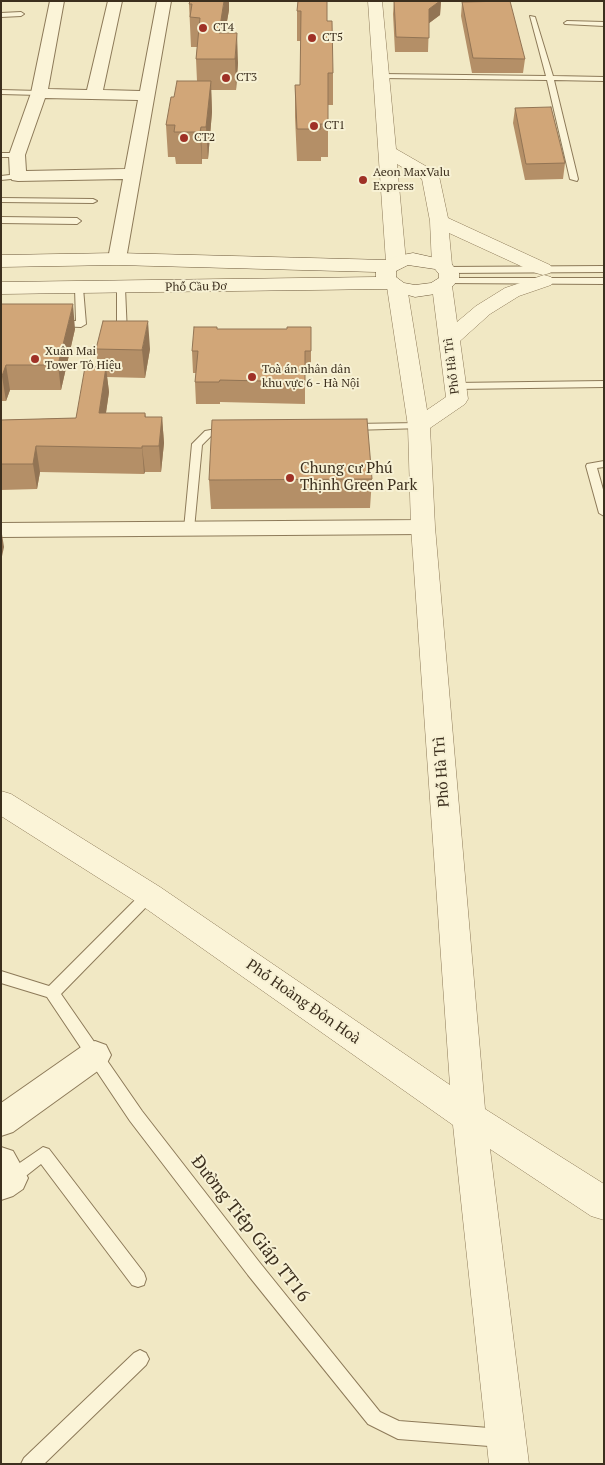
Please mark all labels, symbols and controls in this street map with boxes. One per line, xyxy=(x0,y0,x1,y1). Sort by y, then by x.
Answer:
place label: CT4 xyxy=(213,21,234,35)
marker: CT4 xyxy=(197,22,209,34)
place label: CT5 xyxy=(322,31,343,45)
marker: CT5 xyxy=(306,32,318,44)
place label: CT3 xyxy=(236,71,257,85)
marker: CT3 xyxy=(220,72,232,84)
place label: CT1 xyxy=(324,119,345,133)
marker: CT1 xyxy=(308,120,320,132)
place label: CT2 xyxy=(194,131,215,145)
marker: CT2 xyxy=(178,132,190,144)
place label: Aeon MaxValu Express xyxy=(373,166,450,194)
marker: Aeon MaxValu Express xyxy=(357,174,369,186)
street label: Phố Cầu Đơ xyxy=(165,279,227,295)
street label: Phố Hà Trì xyxy=(441,337,463,395)
place label: Xuân Mai Tower Tô Hiệu xyxy=(45,345,121,373)
marker: Xuân Mai Tower Tô Hiệu xyxy=(29,353,41,365)
place label: Toà án nhân dân khu vực 6 - Hà Nội xyxy=(262,363,360,391)
marker: Toà án nhân dân khu vực 6 - Hà Nội xyxy=(246,371,258,383)
place label: Chung cư Phú Thịnh Green Park xyxy=(300,460,417,495)
marker: Chung cư Phú Thịnh Green Park xyxy=(284,472,296,484)
street label: Phố Hà Trì xyxy=(431,736,453,808)
street label: Phố Hoàng Đôn Hoà xyxy=(242,956,364,1048)
street label: Đường Tiếp Giáp TT16 xyxy=(186,1152,314,1306)

